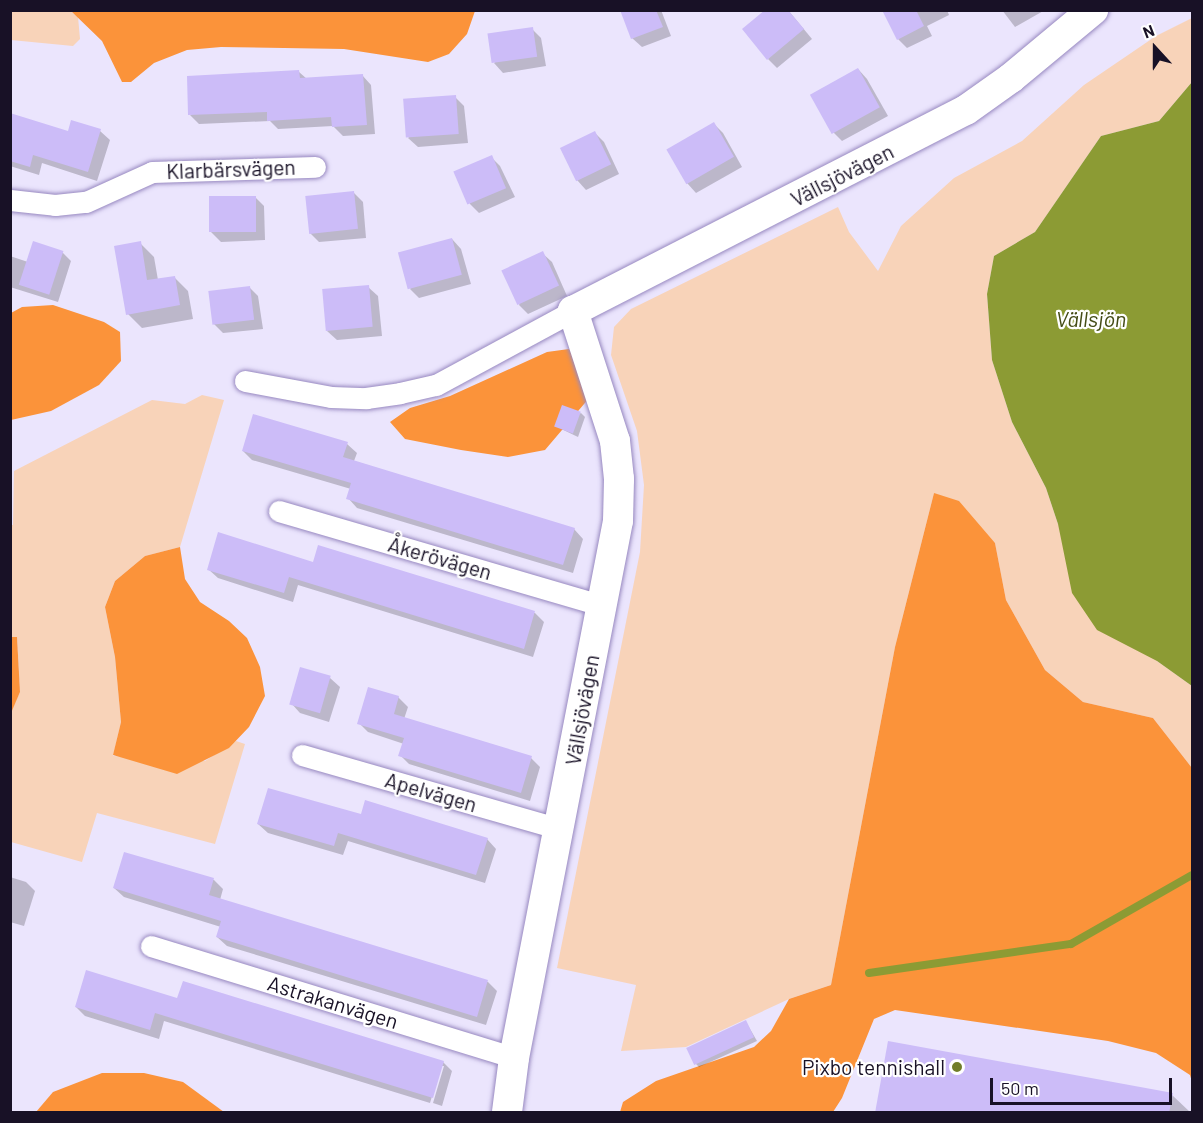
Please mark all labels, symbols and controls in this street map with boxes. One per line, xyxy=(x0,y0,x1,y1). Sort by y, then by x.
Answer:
north arrow xyxy=(1125,18,1185,78)
text: N xyxy=(1140,20,1157,42)
street label: Vällsjövägen xyxy=(786,138,898,212)
street label: Klarbärsvägen xyxy=(166,154,296,184)
water label: Vällsjön xyxy=(1056,306,1126,332)
street label: Åkerövägen xyxy=(385,531,495,585)
street label: Vällsjövägen xyxy=(560,653,604,767)
street label: Apelvägen xyxy=(382,767,480,817)
street label: Astrakanvägen xyxy=(265,970,401,1034)
place label: Pixbo tennishall xyxy=(802,1054,945,1080)
marker: Pixbo tennishall xyxy=(950,1060,964,1074)
scale bar xyxy=(993,1066,1174,1104)
text: 50 m xyxy=(1001,1077,1039,1099)

